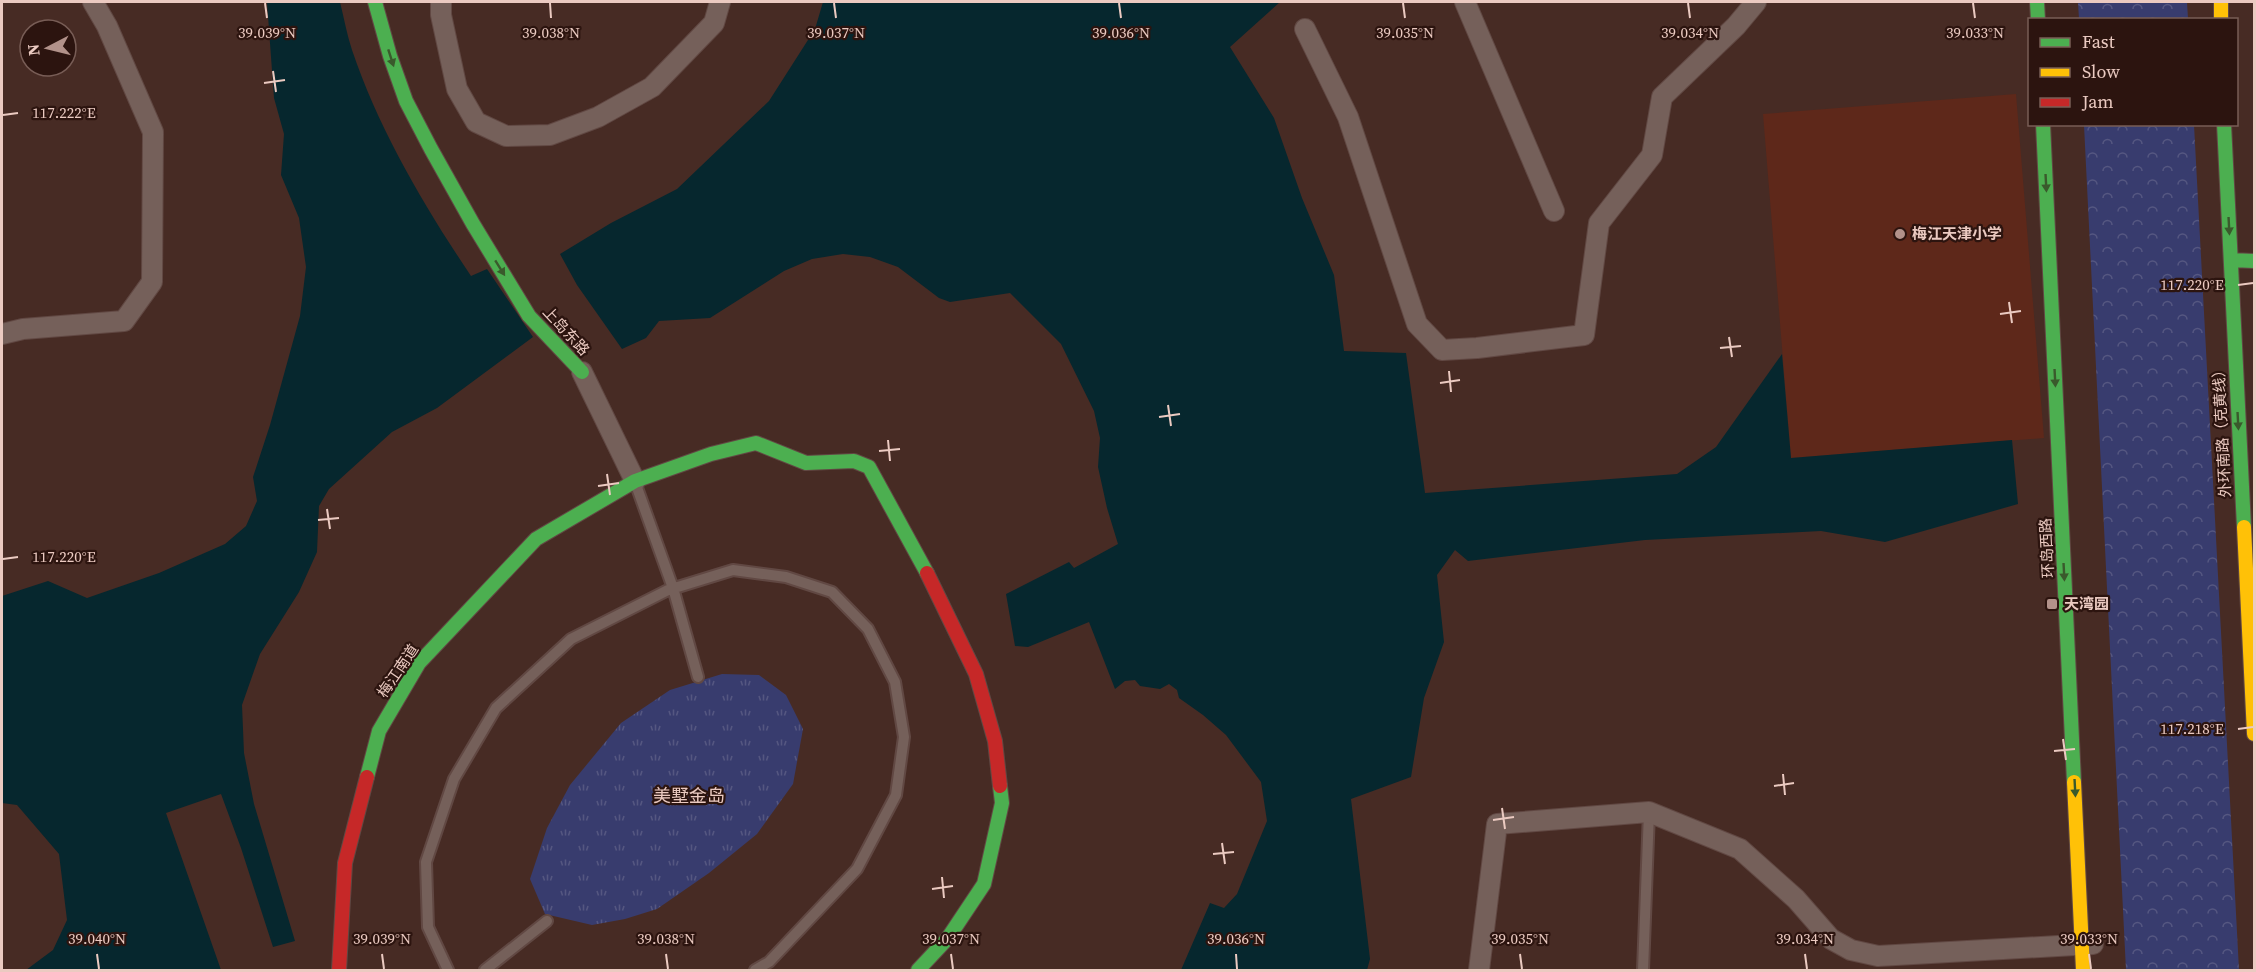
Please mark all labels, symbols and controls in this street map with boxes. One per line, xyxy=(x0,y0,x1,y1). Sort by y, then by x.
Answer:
north arrow xyxy=(18,18,78,78)
legend xyxy=(2028,18,2238,126)
text: 39.039°N xyxy=(238,22,296,43)
text: 39.038°N xyxy=(522,22,580,43)
text: 39.037°N xyxy=(807,22,865,43)
text: 39.036°N xyxy=(1092,22,1150,43)
text: 39.035°N xyxy=(1376,22,1434,43)
text: 39.034°N xyxy=(1661,22,1719,43)
text: 39.033°N xyxy=(1946,22,2004,43)
text: Fast xyxy=(2082,29,2115,54)
text: N xyxy=(21,42,45,57)
one-way arrow xyxy=(386,49,396,67)
text: Slow xyxy=(2082,59,2120,84)
text: Jam xyxy=(2081,89,2114,114)
text: 117.222°E xyxy=(32,102,96,123)
one-way arrow xyxy=(2041,173,2051,192)
one-way arrow xyxy=(2224,217,2233,236)
place label: 梅江天津小学 xyxy=(1912,223,2002,244)
marker: 梅江天津小学 xyxy=(1893,227,1907,241)
one-way arrow xyxy=(494,259,505,276)
text: 117.220°E xyxy=(2160,274,2224,295)
street label: 上岛东路 xyxy=(538,302,595,360)
street label: 外环南路（克黄线） xyxy=(2207,362,2236,498)
one-way arrow xyxy=(2051,368,2060,387)
one-way arrow xyxy=(2233,412,2243,431)
street label: 环岛西路 xyxy=(2034,518,2059,579)
text: 117.220°E xyxy=(32,546,96,567)
one-way arrow xyxy=(2060,563,2069,582)
place label: 天湾园 xyxy=(2064,593,2109,614)
marker: 天湾园 xyxy=(2045,597,2059,611)
street label: 梅江南道 xyxy=(372,640,423,701)
text: 117.218°E xyxy=(2160,718,2224,739)
one-way arrow xyxy=(2070,779,2079,798)
district label: 美墅金岛 xyxy=(653,783,725,808)
text: 39.040°N xyxy=(68,928,126,949)
text: 39.039°N xyxy=(353,928,411,949)
text: 39.038°N xyxy=(637,928,695,949)
text: 39.037°N xyxy=(922,928,980,949)
text: 39.036°N xyxy=(1207,928,1265,949)
text: 39.035°N xyxy=(1491,928,1549,949)
text: 39.034°N xyxy=(1776,928,1834,949)
text: 39.033°N xyxy=(2060,928,2118,949)

